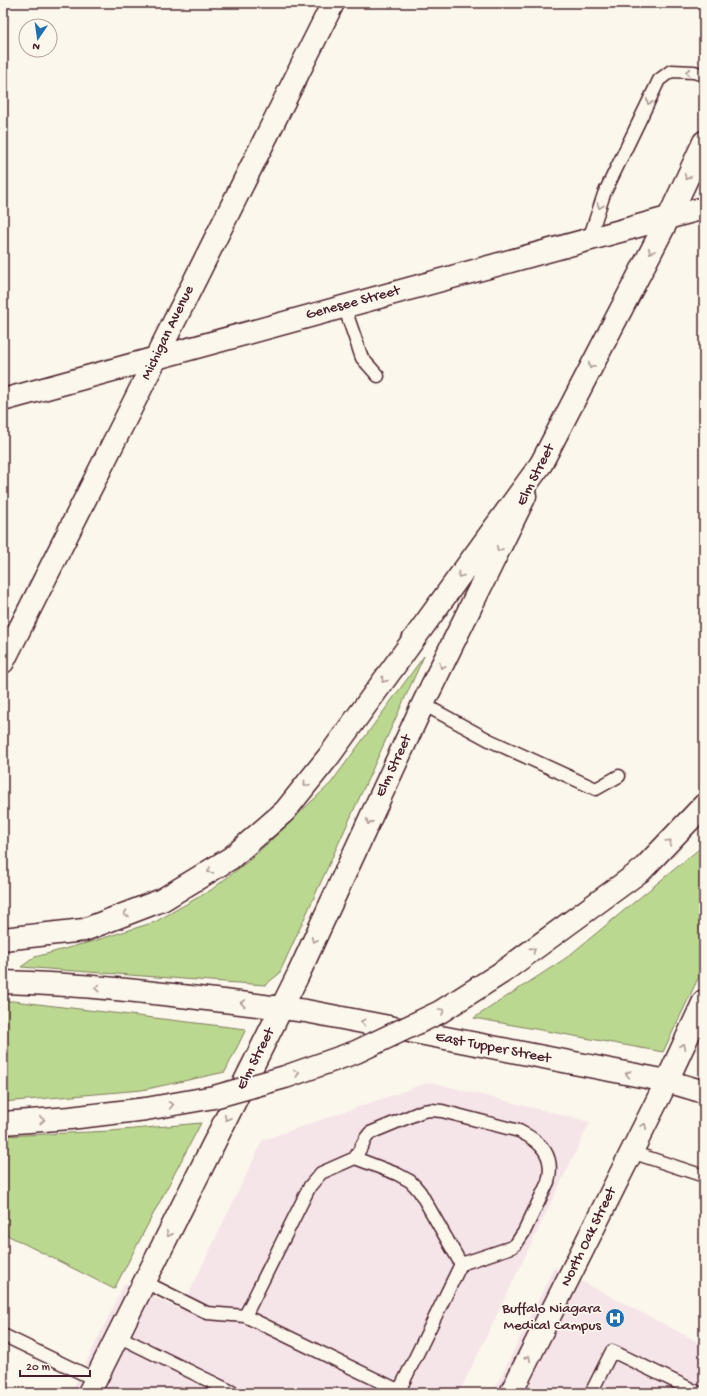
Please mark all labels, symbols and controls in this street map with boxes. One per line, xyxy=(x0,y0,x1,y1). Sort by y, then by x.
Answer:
north arrow xyxy=(18,18,58,58)
text: N xyxy=(31,39,41,52)
one-way arrow xyxy=(685,67,691,76)
one-way arrow xyxy=(646,97,654,105)
one-way arrow xyxy=(684,173,692,181)
one-way arrow xyxy=(596,203,605,210)
one-way arrow xyxy=(648,247,655,254)
street label: Genesee Street xyxy=(304,281,404,324)
street label: Michigan Avenue xyxy=(137,283,199,383)
one-way arrow xyxy=(588,362,596,370)
street label: Elm Street xyxy=(513,439,560,509)
one-way arrow xyxy=(496,545,504,553)
one-way arrow xyxy=(457,571,465,578)
one-way arrow xyxy=(439,662,446,669)
one-way arrow xyxy=(381,676,388,683)
street label: Elm Street xyxy=(372,730,417,800)
one-way arrow xyxy=(304,780,311,787)
one-way arrow xyxy=(366,818,374,825)
one-way arrow xyxy=(664,839,671,847)
one-way arrow xyxy=(207,866,214,874)
one-way arrow xyxy=(122,909,129,917)
one-way arrow xyxy=(311,936,319,943)
one-way arrow xyxy=(528,948,535,955)
one-way arrow xyxy=(94,983,100,992)
one-way arrow xyxy=(240,999,246,1008)
one-way arrow xyxy=(438,1008,445,1015)
one-way arrow xyxy=(360,1018,366,1027)
street label: Elm Street xyxy=(233,1023,280,1093)
street label: East Tupper Street xyxy=(434,1028,554,1068)
one-way arrow xyxy=(678,1042,686,1050)
one-way arrow xyxy=(293,1069,300,1078)
one-way arrow xyxy=(625,1071,631,1079)
one-way arrow xyxy=(168,1101,174,1110)
one-way arrow xyxy=(224,1113,232,1121)
one-way arrow xyxy=(39,1116,45,1125)
one-way arrow xyxy=(639,1123,647,1130)
street label: North Oak Street xyxy=(557,1183,622,1290)
one-way arrow xyxy=(166,1230,174,1237)
place label: Buffalo Niagara Medical Campus xyxy=(501,1300,602,1335)
hospital icon: Buffalo Niagara Medical Campus xyxy=(604,1307,626,1329)
scale bar xyxy=(20,1352,90,1378)
one-way arrow xyxy=(524,1355,531,1362)
text: 20 m xyxy=(26,1361,51,1375)

